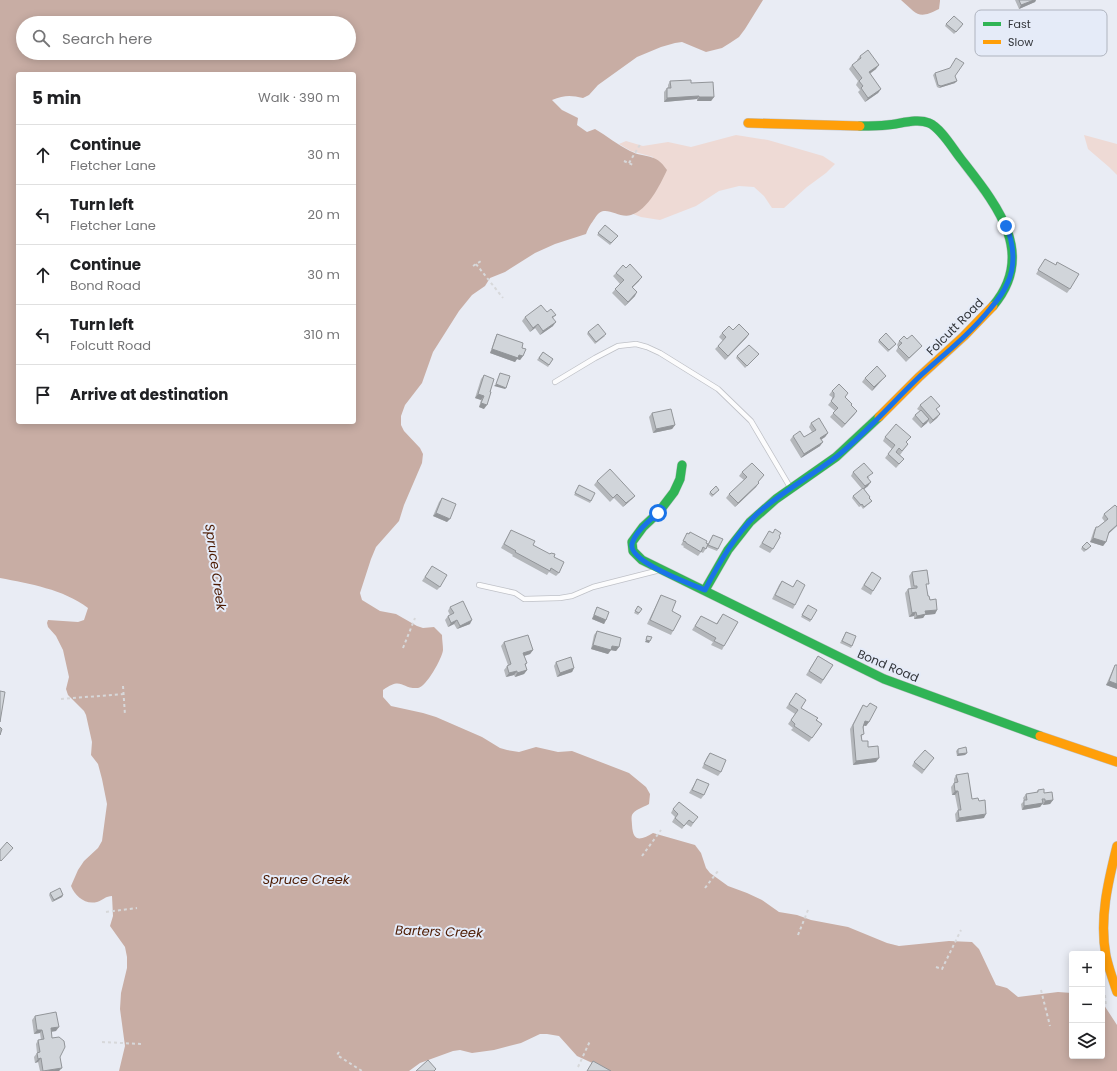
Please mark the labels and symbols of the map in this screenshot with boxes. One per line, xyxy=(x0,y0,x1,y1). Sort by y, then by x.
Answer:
legend xyxy=(975,10,1107,56)
text: Fast xyxy=(1008,16,1031,32)
text: Slow xyxy=(1008,34,1033,50)
route end xyxy=(997,217,1015,235)
street label: Folcutt Road xyxy=(922,294,987,359)
route start xyxy=(649,504,667,522)
water label: Spruce Creek xyxy=(200,523,231,613)
street label: Bond Road xyxy=(855,645,922,686)
water label: Spruce Creek xyxy=(262,870,351,889)
water label: Barters Creek xyxy=(395,920,484,943)

